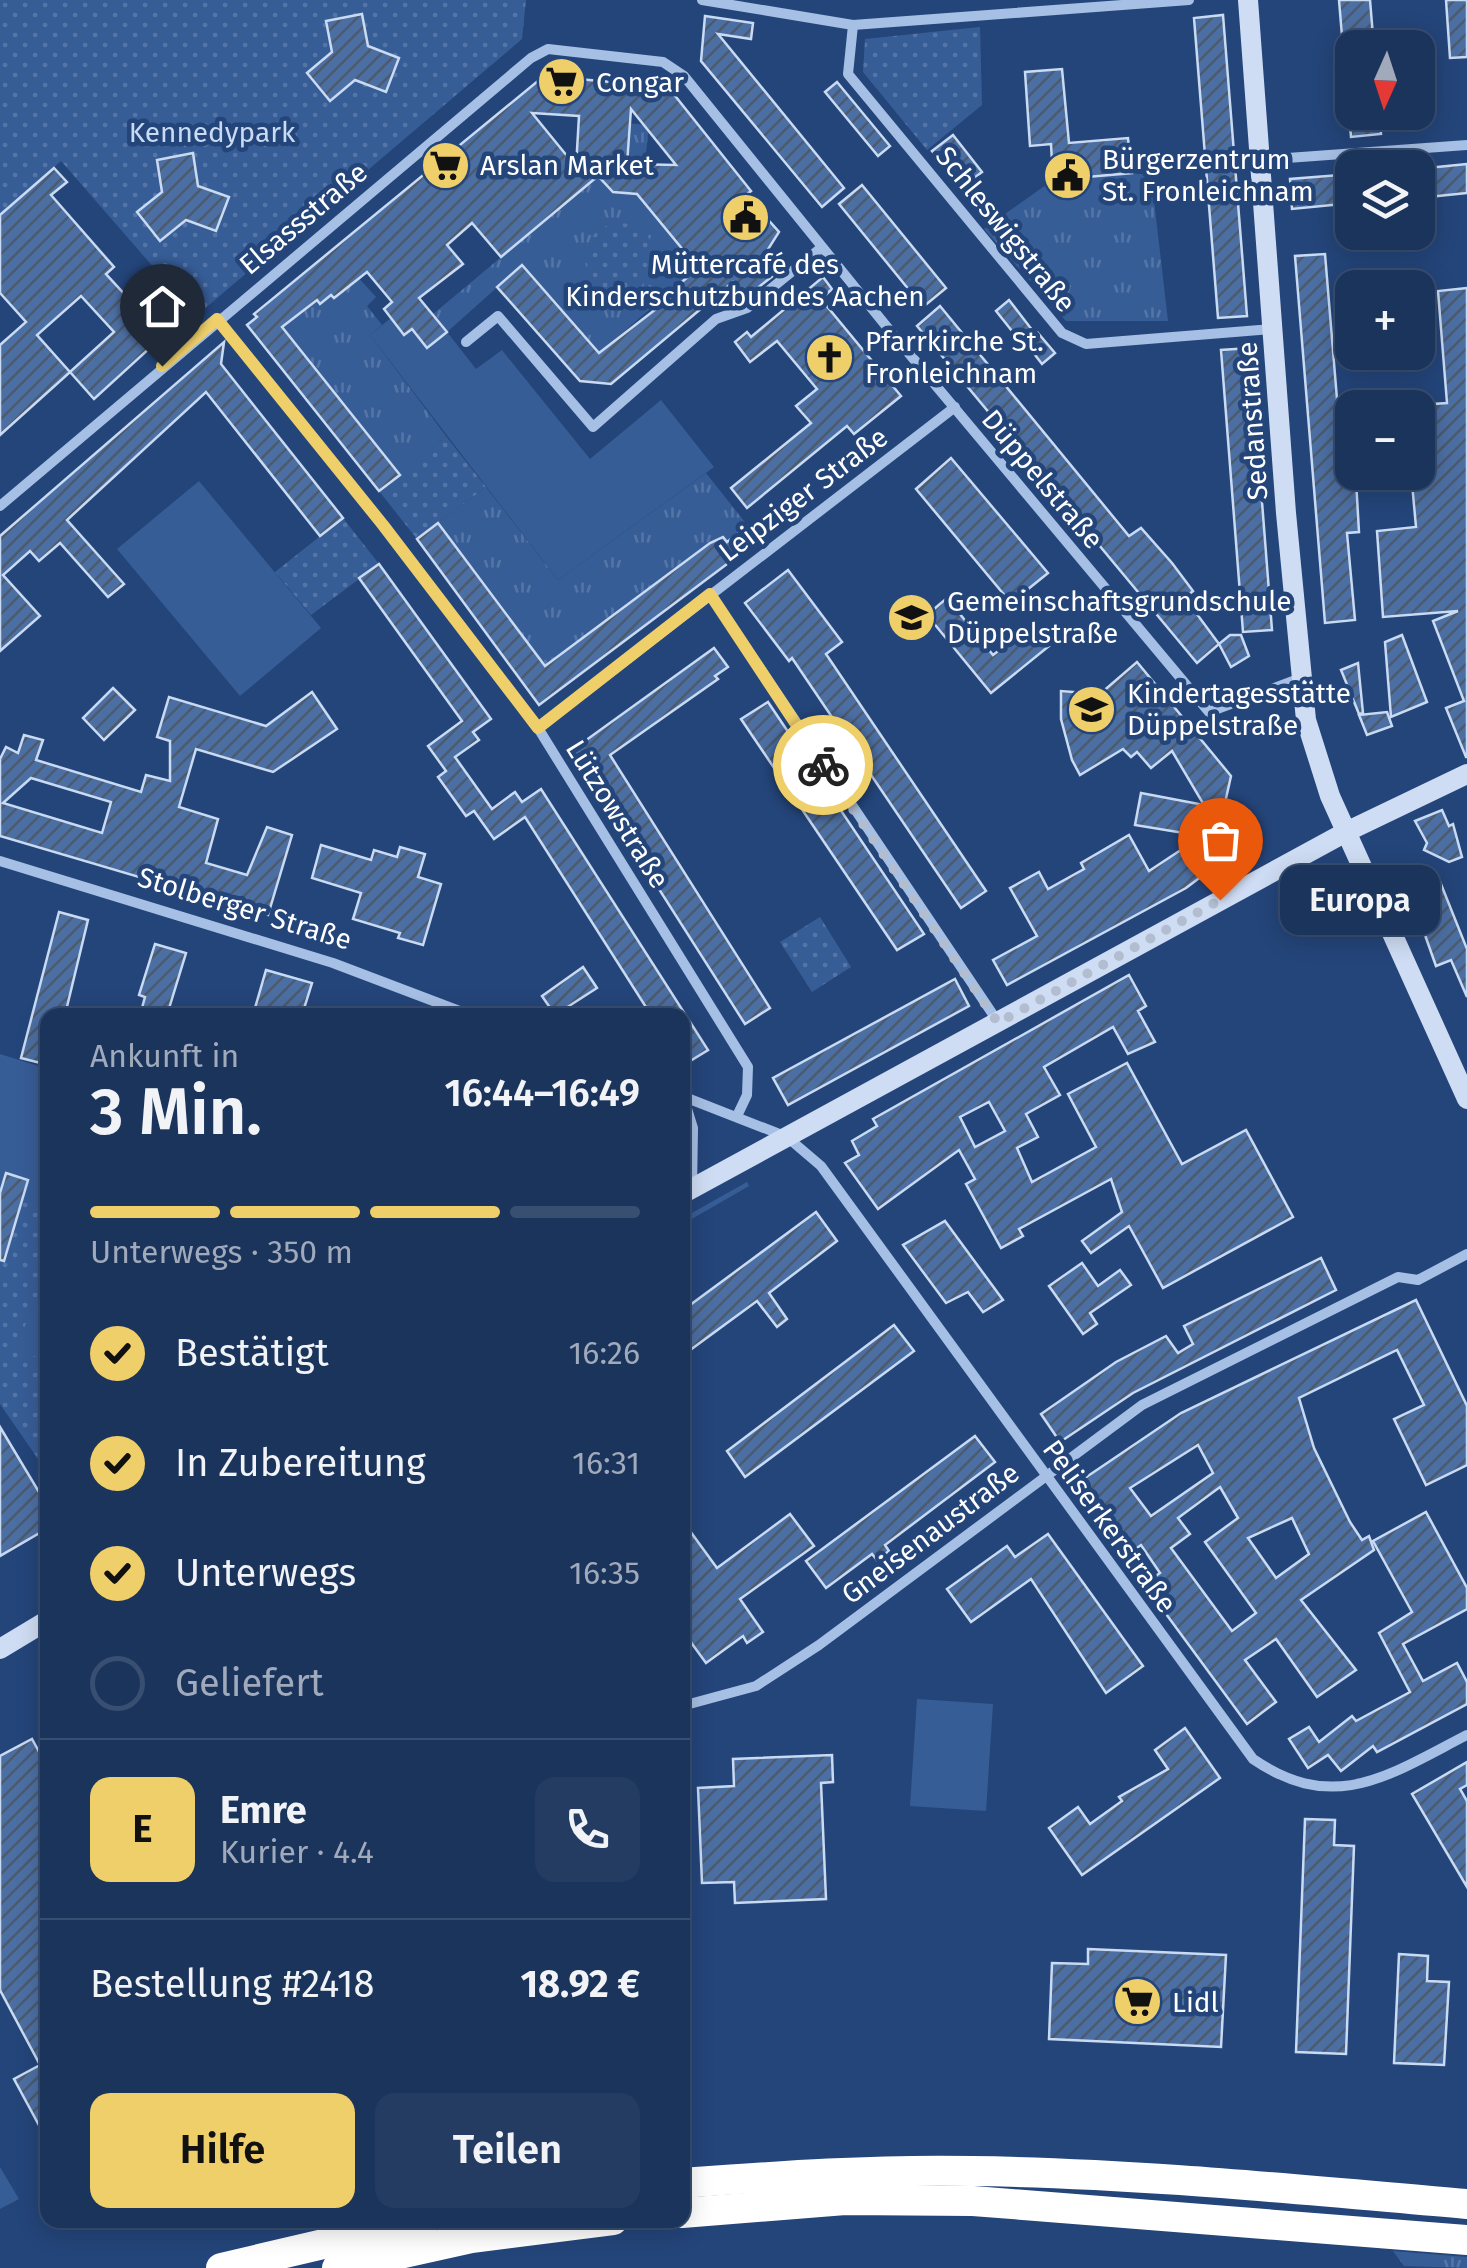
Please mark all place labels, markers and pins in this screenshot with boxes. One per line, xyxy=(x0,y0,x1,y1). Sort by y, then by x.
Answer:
supermarket icon: Congar xyxy=(535,56,587,108)
place label: Congar xyxy=(596,66,684,99)
supermarket icon: Arslan Market xyxy=(419,139,471,191)
place label: Bürgerzentrum St. Fronleichnam xyxy=(1102,143,1314,208)
place label: Arslan Market xyxy=(480,149,655,182)
public building icon: Bürgerzentrum St. Fronleichnam xyxy=(1041,149,1093,201)
public building icon: Müttercafé des Kinderschutzbundes Aachen xyxy=(719,191,771,243)
place label: Müttercafé des Kinderschutzbundes Aachen xyxy=(565,248,925,313)
pin xyxy=(120,264,205,367)
place label: Pfarrkirche St. Fronleichnam xyxy=(865,325,1044,390)
church icon: Pfarrkirche St. Fronleichnam xyxy=(804,331,856,383)
place label: Gemeinschaftsgrundschule Düppelstraße xyxy=(947,585,1291,650)
school or university icon: Gemeinschaftsgrundschule Düppelstraße xyxy=(886,591,938,643)
place label: Kindertagesstätte Düppelstraße xyxy=(1127,677,1351,742)
school or university icon: Kindertagesstätte Düppelstraße xyxy=(1066,683,1118,735)
pin xyxy=(1178,798,1263,901)
callout: Europa xyxy=(1280,865,1440,935)
supermarket icon: Lidl xyxy=(1111,1976,1163,2028)
place label: Lidl xyxy=(1172,1986,1219,2019)

